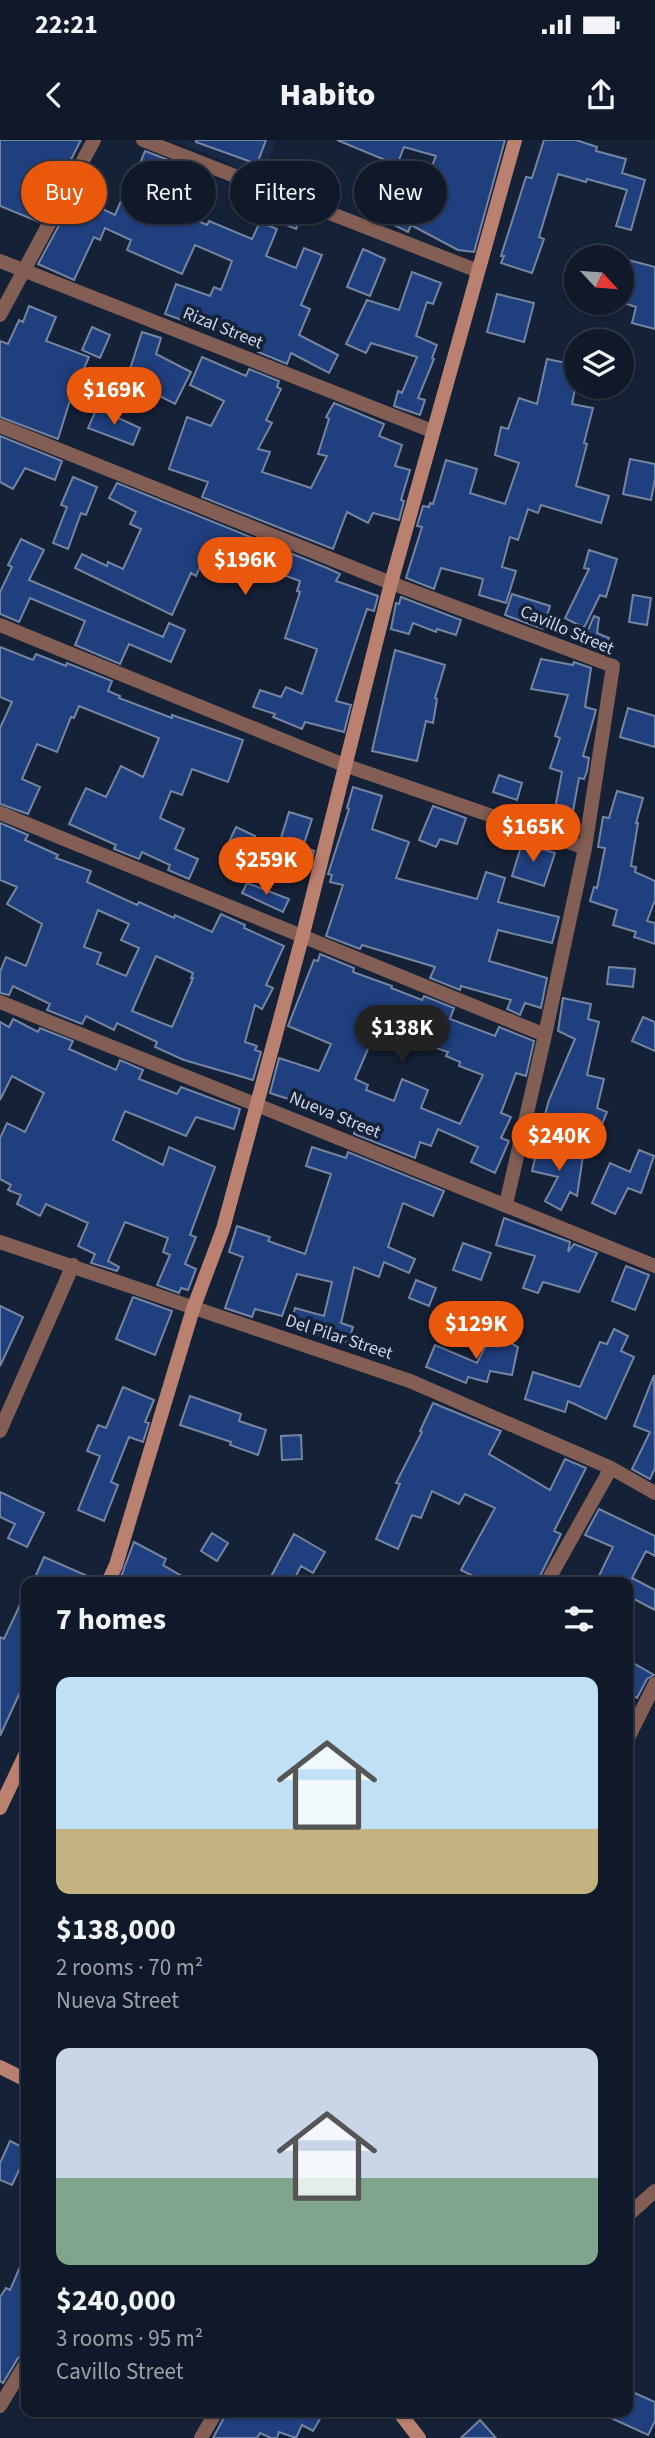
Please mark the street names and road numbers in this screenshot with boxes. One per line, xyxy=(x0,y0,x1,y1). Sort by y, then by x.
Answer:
street label: Rizal Street xyxy=(179,301,267,355)
street label: Cavillo Street xyxy=(516,599,618,661)
street label: Nueva Street xyxy=(286,1085,384,1145)
street label: Del Pilar Street xyxy=(282,1308,396,1366)

